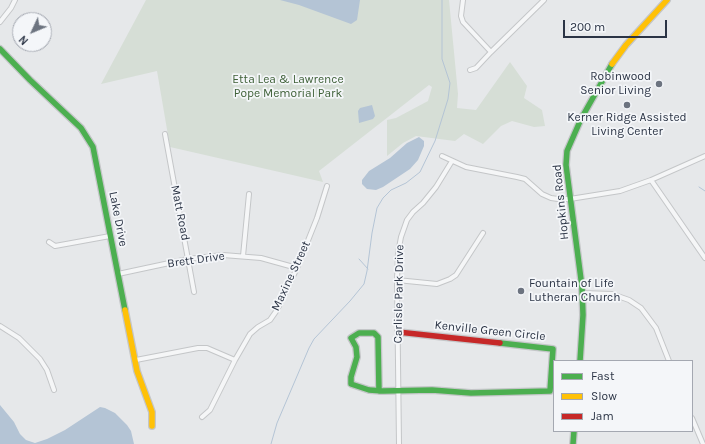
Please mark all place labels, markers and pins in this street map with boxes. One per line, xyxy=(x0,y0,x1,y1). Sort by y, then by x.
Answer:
place label: Robinwood Senior Living xyxy=(580,70,651,98)
marker: Robinwood Senior Living xyxy=(654,79,664,89)
marker: Kerner Ridge Assisted Living Center xyxy=(622,100,632,110)
place label: Kerner Ridge Assisted Living Center xyxy=(567,111,687,139)
place label: Fountain of Life Lutheran Church xyxy=(529,277,620,305)
marker: Fountain of Life Lutheran Church xyxy=(516,286,526,296)

